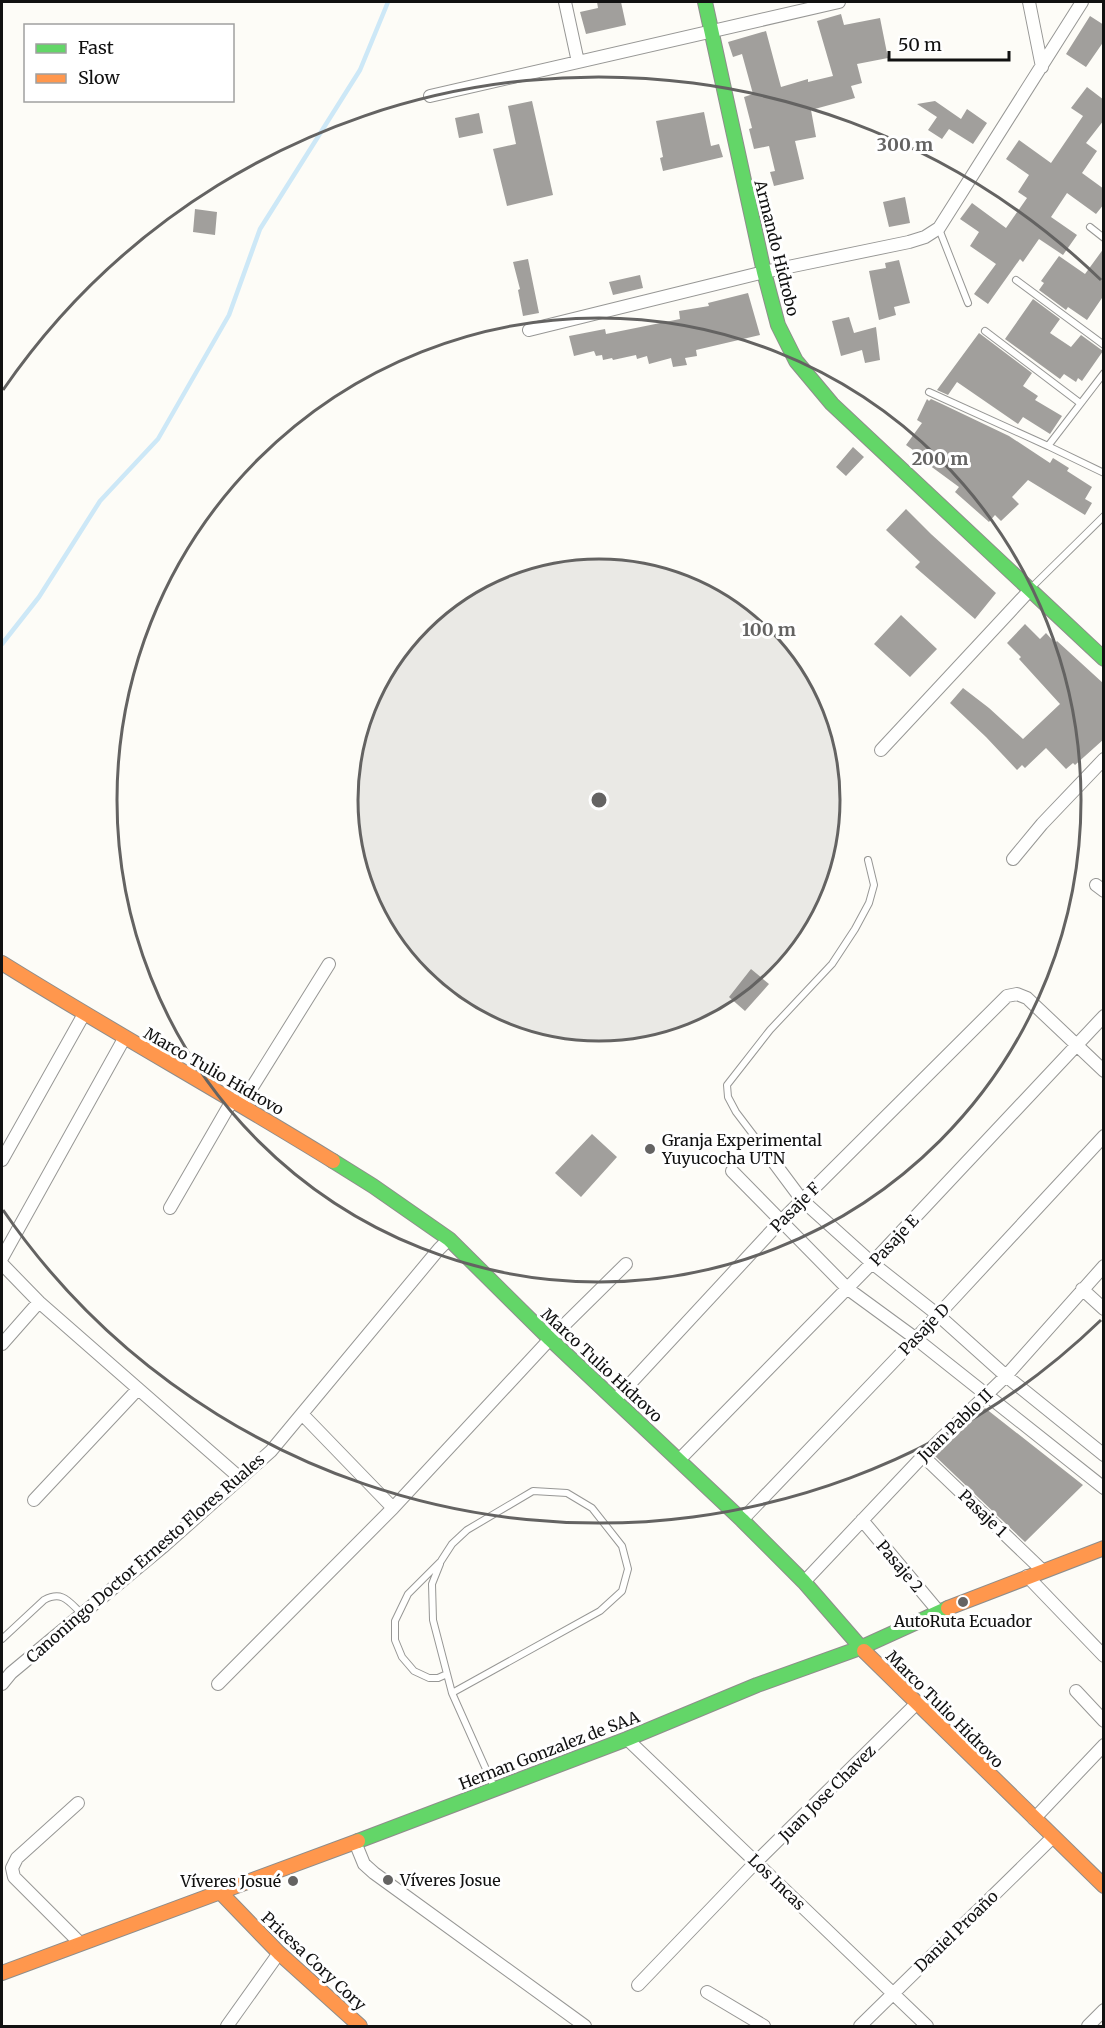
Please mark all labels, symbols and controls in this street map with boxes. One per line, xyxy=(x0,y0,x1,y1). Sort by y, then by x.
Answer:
legend xyxy=(24,24,234,102)
scale bar xyxy=(889,24,1009,62)
text: 50 m xyxy=(898,33,942,56)
text: Fast xyxy=(78,36,114,59)
text: Slow xyxy=(78,66,121,89)
text: 300 m xyxy=(877,133,933,156)
street label: Armando Hidrobo xyxy=(750,177,804,318)
text: 200 m xyxy=(912,447,968,470)
text: 100 m xyxy=(742,618,796,641)
centre of rings xyxy=(589,790,609,810)
street label: Marco Tulio Hidrovo xyxy=(140,1023,288,1119)
place label: Granja Experimental Yuyucocha UTN xyxy=(661,1130,822,1168)
marker: Granja Experimental Yuyucocha UTN xyxy=(643,1142,657,1156)
street label: Pasaje F xyxy=(766,1178,824,1236)
street label: Pasaje E xyxy=(865,1210,923,1270)
street label: Pasaje D xyxy=(894,1299,954,1359)
street label: Marco Tulio Hidrovo xyxy=(537,1304,667,1426)
street label: Juan Pablo II xyxy=(913,1384,997,1466)
street label: Canoningo Doctor Ernesto Flores Ruales xyxy=(22,1449,268,1667)
street label: Pasaje 1 xyxy=(955,1485,1011,1541)
street label: Pasaje 2 xyxy=(872,1536,928,1596)
marker: AutoRuta Ecuador xyxy=(956,1595,970,1609)
place label: AutoRuta Ecuador xyxy=(893,1611,1032,1631)
street label: Marco Tulio Hidrovo xyxy=(882,1646,1008,1772)
street label: Hernan Gonzalez de SAA xyxy=(456,1706,643,1794)
street label: Juan Jose Chavez xyxy=(774,1740,880,1846)
street label: Los Incas xyxy=(744,1850,810,1914)
place label: Víveres Josue xyxy=(399,1870,501,1890)
place label: Víveres Josué xyxy=(180,1871,281,1891)
marker: Víveres Josue xyxy=(381,1873,395,1887)
marker: Víveres Josué xyxy=(286,1874,300,1888)
street label: Daniel Proaño xyxy=(910,1886,1002,1976)
street label: Pricesa Cory Cory xyxy=(257,1907,371,2015)

